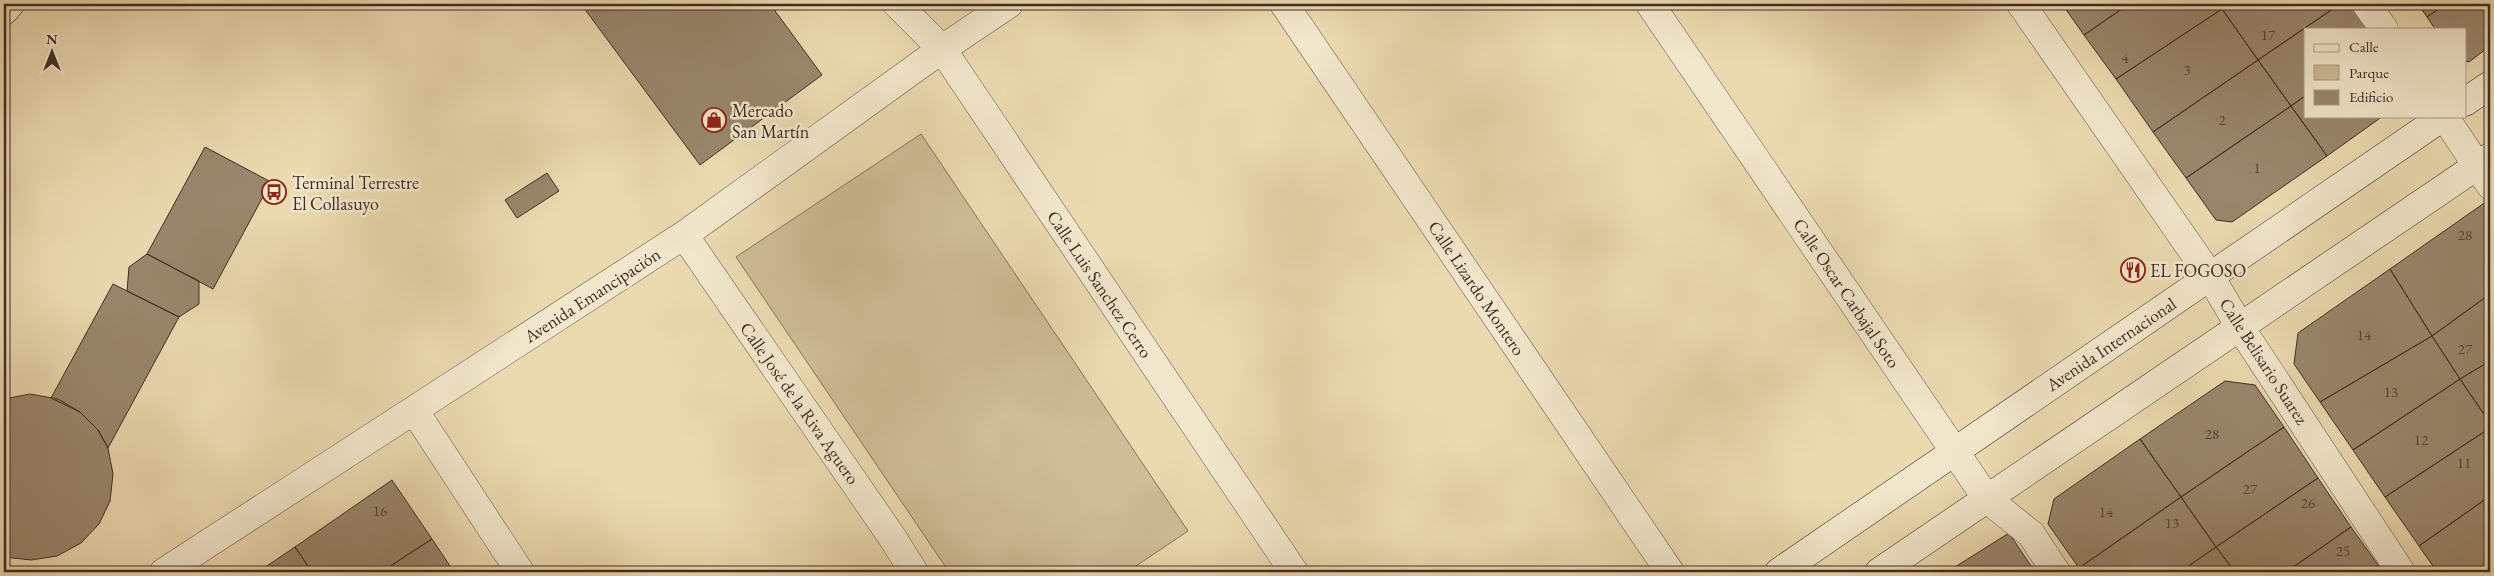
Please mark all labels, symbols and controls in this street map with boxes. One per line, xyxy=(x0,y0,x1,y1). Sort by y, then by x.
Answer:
house number: 17 xyxy=(2261,25,2276,44)
north arrow xyxy=(28,28,78,78)
legend xyxy=(2304,28,2466,118)
text: N xyxy=(46,30,58,48)
text: Calle xyxy=(2349,37,2379,56)
house number: 4 xyxy=(2121,48,2129,67)
house number: 3 xyxy=(2183,60,2191,79)
text: Parque xyxy=(2349,63,2389,82)
text: Edificio xyxy=(2349,87,2393,106)
place label: Mercado San Martín xyxy=(732,99,810,143)
shop icon: Mercado San Martín xyxy=(701,107,727,133)
house number: 2 xyxy=(2218,110,2226,129)
house number: 1 xyxy=(2253,158,2261,177)
place label: Terminal Terrestre El Collasuyo xyxy=(292,171,419,215)
bus stop icon: Terminal Terrestre El Collasuyo xyxy=(261,179,287,205)
street label: Calle Luis Sanchez Cerro xyxy=(1042,206,1158,362)
street label: Calle Oscar Carbajal Soto xyxy=(1788,214,1906,372)
street label: Calle Lizardo Montero xyxy=(1423,216,1531,360)
house number: 28 xyxy=(2458,225,2472,244)
street label: Avenida Emancipación xyxy=(518,242,665,348)
restaurant icon: EL FOGOSO xyxy=(2120,257,2146,283)
place label: EL FOGOSO xyxy=(2150,259,2246,282)
street label: Avenida Internacional xyxy=(2041,292,2180,397)
street label: Calle Belisario Suarez xyxy=(2215,293,2314,429)
street label: Calle José de la Riva Aguero xyxy=(735,317,865,489)
house number: 14 xyxy=(2357,325,2372,344)
house number: 27 xyxy=(2458,339,2473,358)
house number: 13 xyxy=(2384,382,2398,401)
house number: 28 xyxy=(2205,424,2219,443)
house number: 12 xyxy=(2414,430,2429,449)
house number: 11 xyxy=(2457,453,2471,472)
house number: 27 xyxy=(2243,479,2258,498)
house number: 26 xyxy=(2301,493,2315,512)
house number: 16 xyxy=(373,501,387,520)
house number: 14 xyxy=(2099,502,2114,521)
house number: 13 xyxy=(2165,513,2179,532)
house number: 25 xyxy=(2336,541,2350,560)

